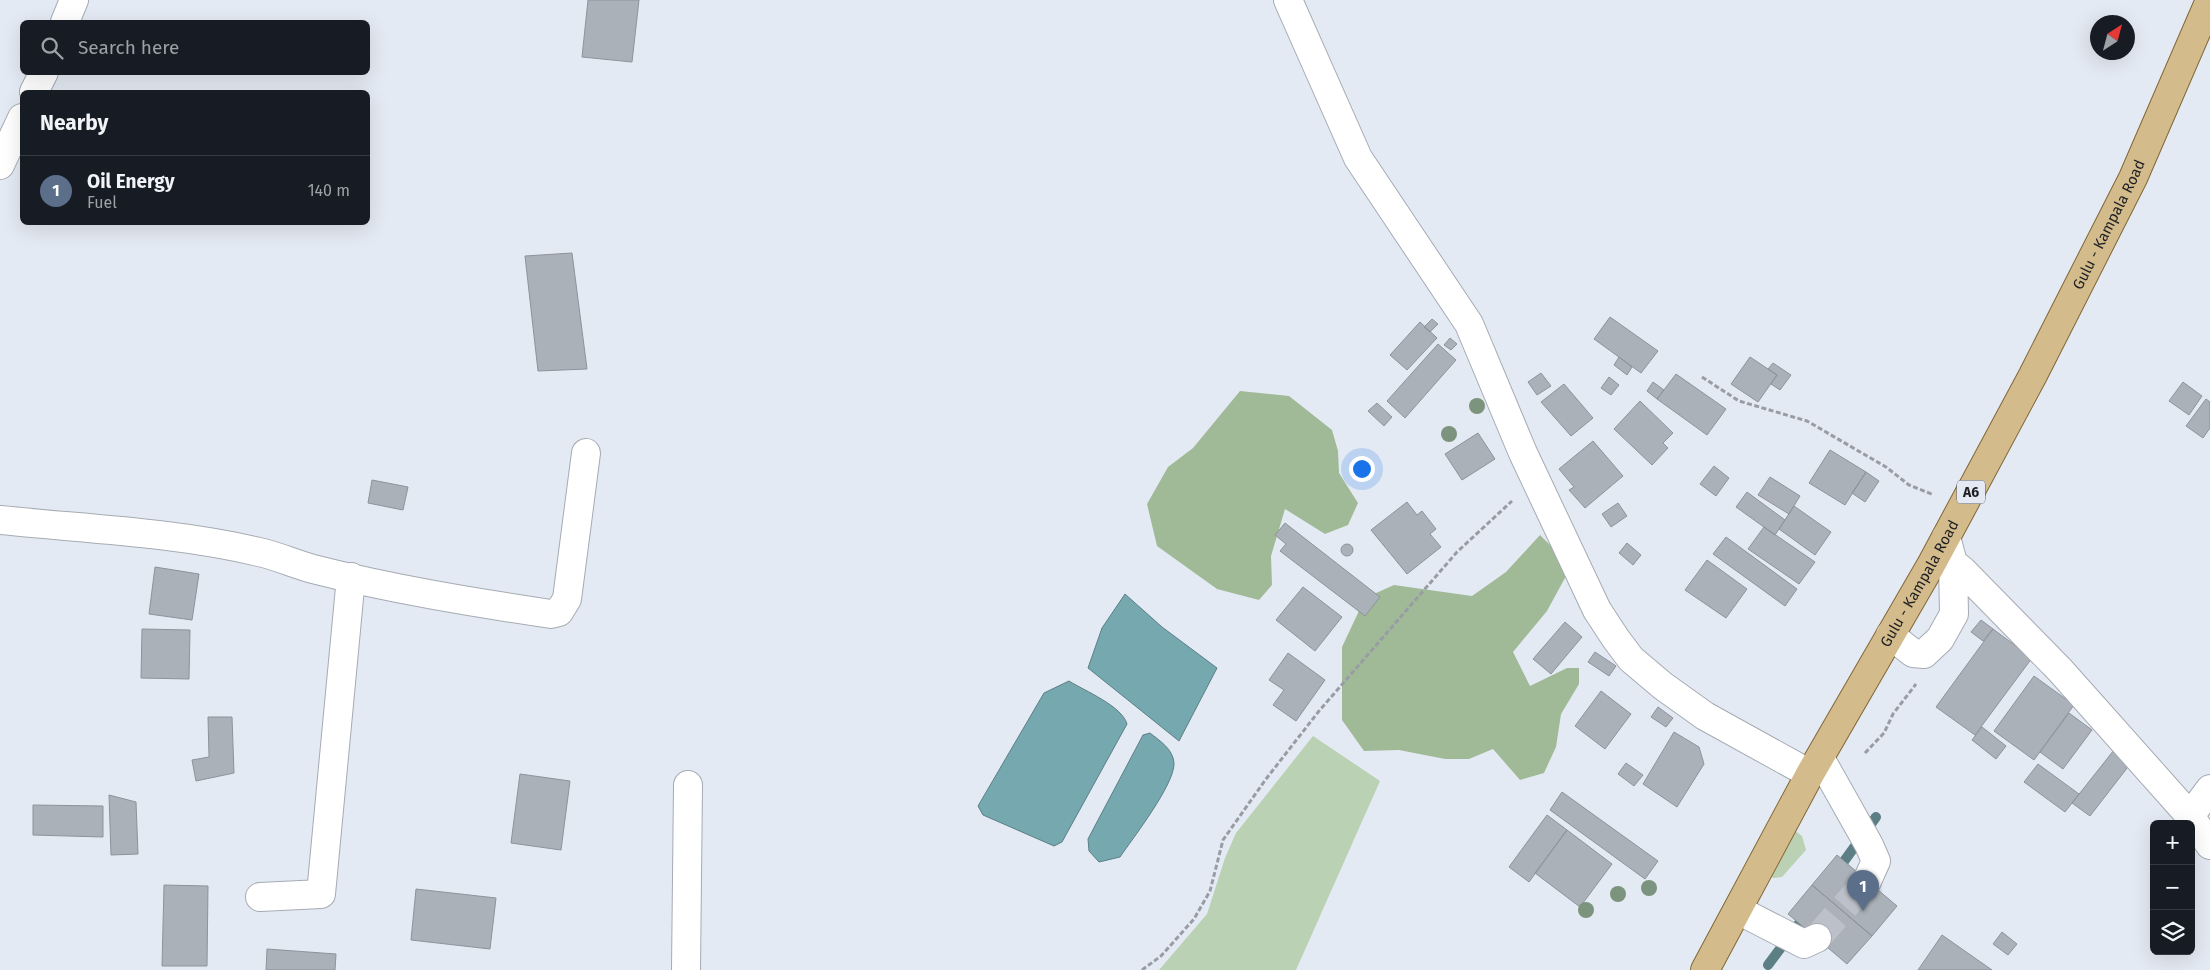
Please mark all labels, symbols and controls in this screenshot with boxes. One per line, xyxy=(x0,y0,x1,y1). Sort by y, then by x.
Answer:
north arrow xyxy=(2090,15,2135,60)
search box xyxy=(20,20,370,75)
icon: search xyxy=(38,34,66,62)
text: Search here xyxy=(78,36,179,59)
text: Nearby xyxy=(40,110,108,136)
street label: Gulu - Kampala Road xyxy=(2069,157,2149,293)
text: Oil Energy xyxy=(87,170,175,193)
text: 1 xyxy=(52,181,60,200)
text: 140 m xyxy=(308,181,350,200)
text: Fuel xyxy=(87,193,117,212)
your location xyxy=(1349,456,1375,482)
road number: A6 xyxy=(1957,481,1985,504)
street label: Gulu - Kampala Road xyxy=(1876,517,1962,650)
map controls xyxy=(2150,820,2195,955)
button: + xyxy=(2150,820,2195,865)
button: − xyxy=(2150,865,2195,910)
pin: 1 xyxy=(1847,870,1879,911)
button: layers xyxy=(2150,910,2195,955)

